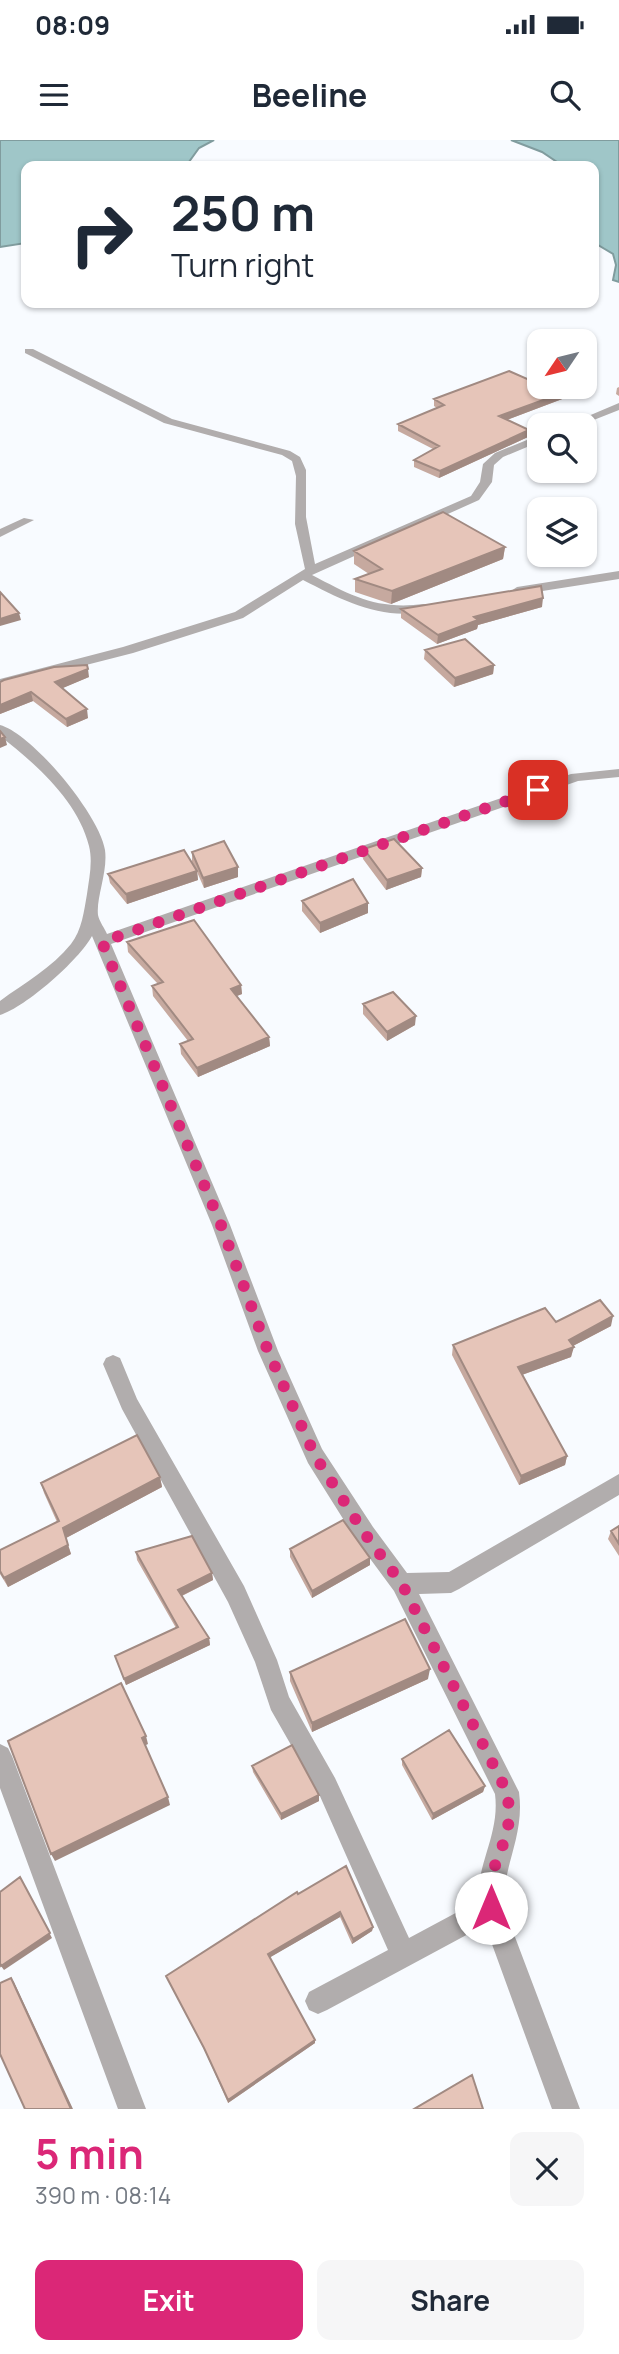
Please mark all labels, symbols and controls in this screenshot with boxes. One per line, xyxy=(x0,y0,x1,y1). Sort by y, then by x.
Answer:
text: 08:09 xyxy=(35,7,110,43)
text: Beeline xyxy=(252,73,367,117)
icon: menu xyxy=(35,76,73,114)
icon: search xyxy=(546,76,584,114)
text: 250 m xyxy=(171,179,315,246)
icon: right xyxy=(56,189,147,280)
text: Turn right xyxy=(171,243,314,287)
north arrow xyxy=(527,329,597,399)
map controls xyxy=(527,329,597,567)
button: search xyxy=(527,413,597,483)
button: layers xyxy=(527,497,597,567)
pin xyxy=(508,760,568,820)
icon: arrive xyxy=(519,771,557,809)
position arrow xyxy=(454,1871,528,1945)
text: 5 min xyxy=(35,2124,144,2182)
button: close xyxy=(510,2132,584,2206)
text: 390 m · 08:14 xyxy=(35,2179,171,2211)
button: Exit xyxy=(35,2260,303,2340)
button: Share xyxy=(317,2260,584,2340)

